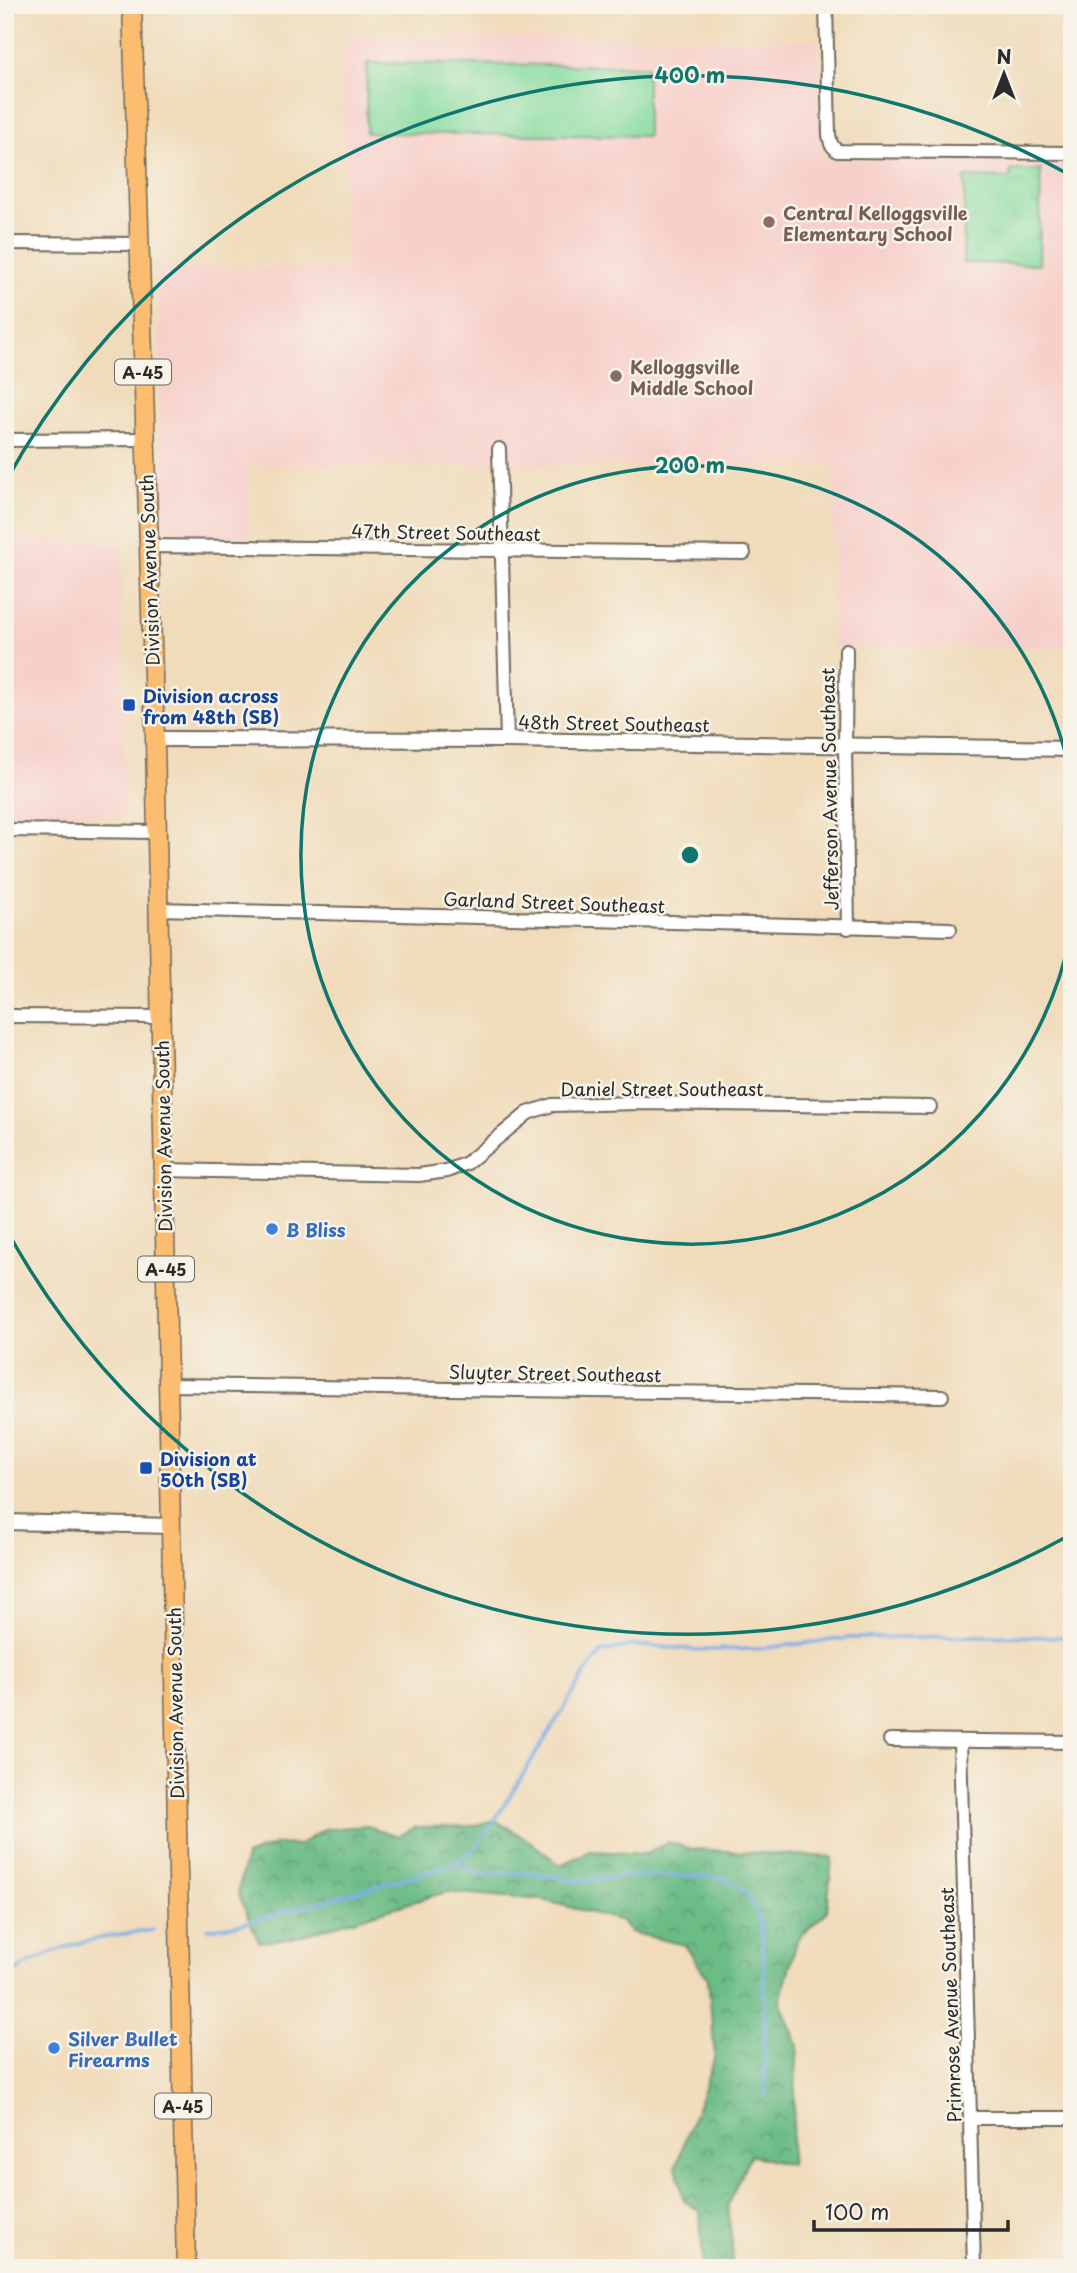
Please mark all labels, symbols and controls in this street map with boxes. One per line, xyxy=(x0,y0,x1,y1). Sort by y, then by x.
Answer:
north arrow xyxy=(968,38,1038,108)
text: N xyxy=(996,42,1012,70)
text: 400 m xyxy=(655,58,725,90)
place label: Central Kelloggsville Elementary School xyxy=(783,199,968,247)
marker: Central Kelloggsville Elementary School xyxy=(761,214,777,230)
place label: Kelloggsville Middle School xyxy=(630,353,753,401)
road number: A-45 xyxy=(115,360,171,384)
marker: Kelloggsville Middle School xyxy=(608,368,624,384)
text: 200 m xyxy=(655,448,725,480)
street label: Division Avenue South xyxy=(132,474,166,666)
street label: 47th Street Southeast xyxy=(351,517,541,547)
street label: Jefferson Avenue Southeast xyxy=(813,667,845,911)
place label: Division across from 48th (SB) xyxy=(143,682,279,730)
marker: Division across from 48th (SB) xyxy=(121,697,137,713)
street label: 48th Street Southeast xyxy=(518,708,710,738)
centre of rings xyxy=(678,843,702,867)
street label: Garland Street Southeast xyxy=(443,885,665,919)
street label: Division Avenue South xyxy=(148,1040,178,1232)
street label: Daniel Street Southeast xyxy=(561,1075,763,1102)
place label: B Bliss xyxy=(286,1216,346,1243)
marker: B Bliss xyxy=(264,1221,280,1237)
road number: A-45 xyxy=(138,1256,194,1282)
street label: Sluyter Street Southeast xyxy=(448,1358,662,1388)
place label: Division at 50th (SB) xyxy=(160,1445,257,1493)
marker: Division at 50th (SB) xyxy=(138,1460,154,1476)
street label: Division Avenue South xyxy=(160,1607,190,1799)
street label: Primrose Avenue Southeast xyxy=(932,1887,968,2123)
place label: Silver Bullet Firearms xyxy=(68,2025,178,2073)
marker: Silver Bullet Firearms xyxy=(46,2040,62,2056)
road number: A-45 xyxy=(155,2094,211,2118)
scale bar xyxy=(814,2189,1009,2233)
text: 100 m xyxy=(825,2195,889,2227)

